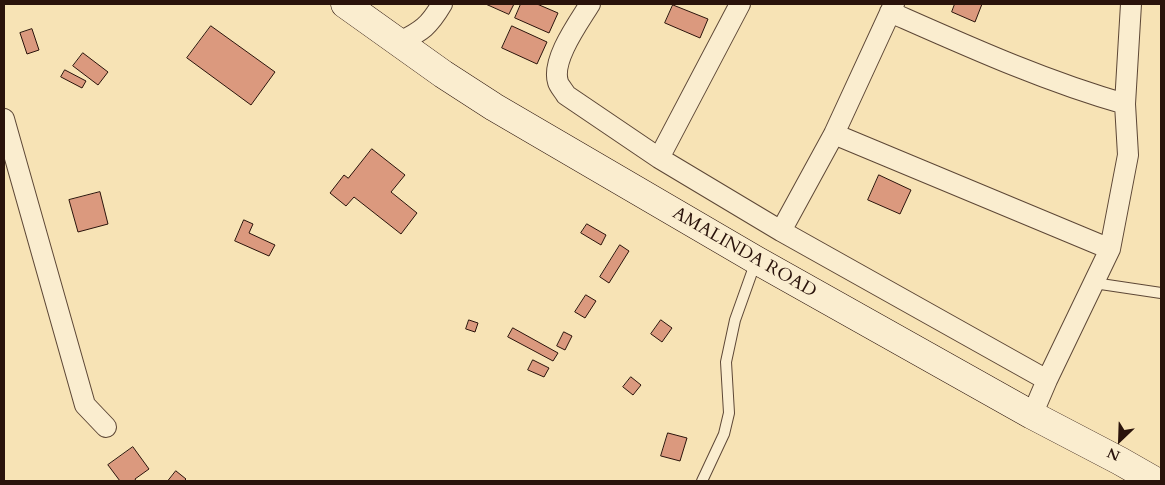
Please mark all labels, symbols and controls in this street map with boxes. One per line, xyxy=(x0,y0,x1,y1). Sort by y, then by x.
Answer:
street label: AMALINDA ROAD xyxy=(668,203,820,303)
north arrow xyxy=(1095,415,1145,465)
text: N xyxy=(1104,443,1123,465)

